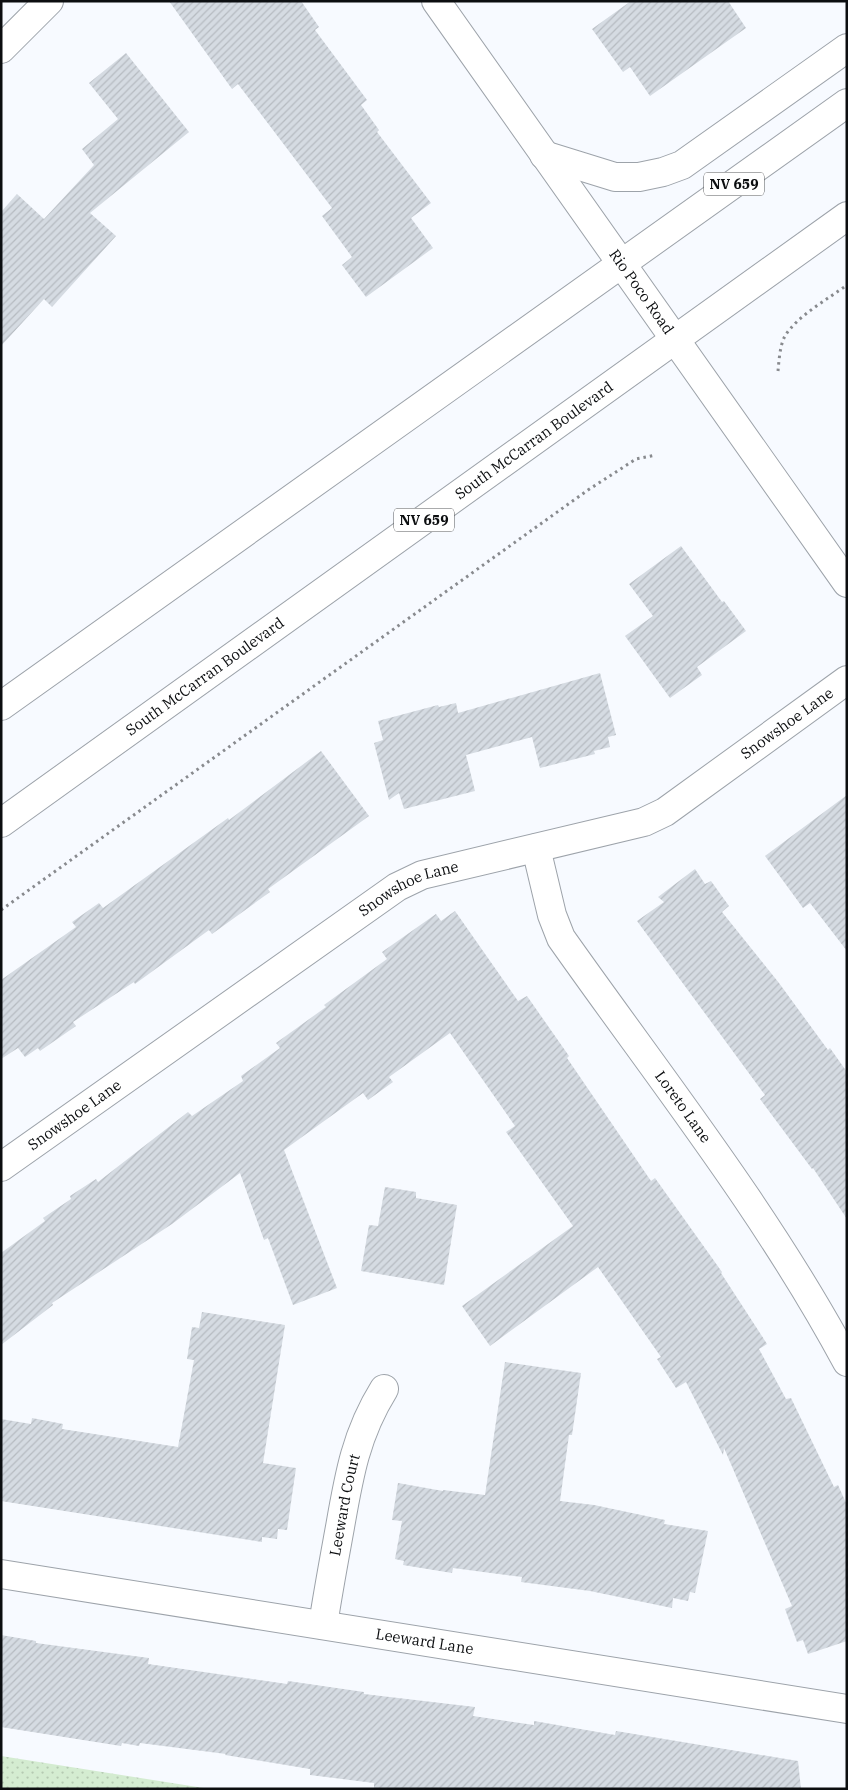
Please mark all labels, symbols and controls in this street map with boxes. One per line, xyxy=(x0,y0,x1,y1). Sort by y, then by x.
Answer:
road number: NV 659 xyxy=(704,172,764,195)
street label: Rio Poco Road xyxy=(605,245,678,338)
street label: South McCarran Boulevard xyxy=(451,377,617,503)
road number: NV 659 xyxy=(394,508,454,532)
street label: South McCarran Boulevard xyxy=(122,613,287,739)
street label: Snowshoe Lane xyxy=(737,683,837,763)
street label: Snowshoe Lane xyxy=(354,857,460,920)
street label: Loreto Lane xyxy=(651,1067,716,1146)
street label: Snowshoe Lane xyxy=(24,1075,125,1154)
street label: Leeward Court xyxy=(325,1452,364,1557)
street label: Leeward Lane xyxy=(374,1624,475,1658)

